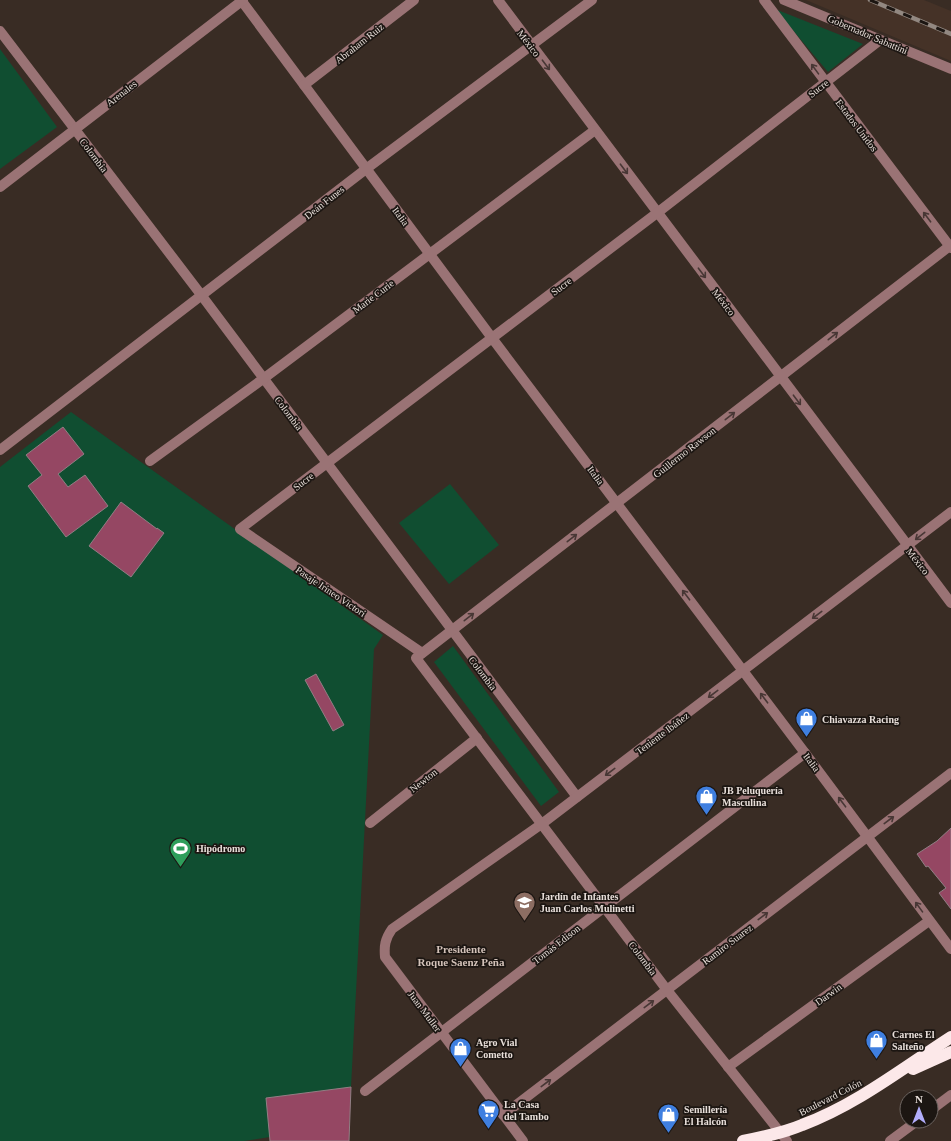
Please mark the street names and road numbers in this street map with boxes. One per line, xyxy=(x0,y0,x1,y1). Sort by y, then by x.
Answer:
street label: Gobernador Sabattini xyxy=(826,13,910,56)
street label: Abraham Ruiz xyxy=(333,21,386,66)
street label: México xyxy=(515,28,542,59)
street label: Sucre xyxy=(806,77,831,100)
street label: Arenales xyxy=(104,78,139,109)
street label: Estados Unidos xyxy=(833,97,880,154)
street label: Colombia xyxy=(77,136,110,175)
street label: Deán Funes xyxy=(302,183,346,221)
street label: Italia xyxy=(390,205,412,228)
street label: Sucre xyxy=(549,275,574,298)
street label: Marie Curie xyxy=(351,277,396,315)
street label: México xyxy=(710,287,737,318)
street label: Colombia xyxy=(272,394,305,433)
street label: Guillermo Rawson xyxy=(651,425,718,480)
street label: Italia xyxy=(585,464,607,487)
street label: Sucre xyxy=(291,470,316,493)
street label: México xyxy=(904,546,931,577)
street label: Pasaje Irineo Victori xyxy=(294,564,368,619)
street label: Colombia xyxy=(466,654,499,693)
street label: Teniente Ibáñez xyxy=(634,710,691,757)
street label: Italia xyxy=(801,751,823,774)
street label: Newton xyxy=(407,766,439,794)
street label: Ramiro Suarez xyxy=(700,922,755,967)
street label: Tomás Edison xyxy=(531,923,582,966)
street label: Colombia xyxy=(626,939,659,978)
street label: Darwin xyxy=(813,981,844,1008)
street label: Juan Muller xyxy=(406,989,444,1034)
street label: Boulevard Colón xyxy=(797,1077,863,1118)

